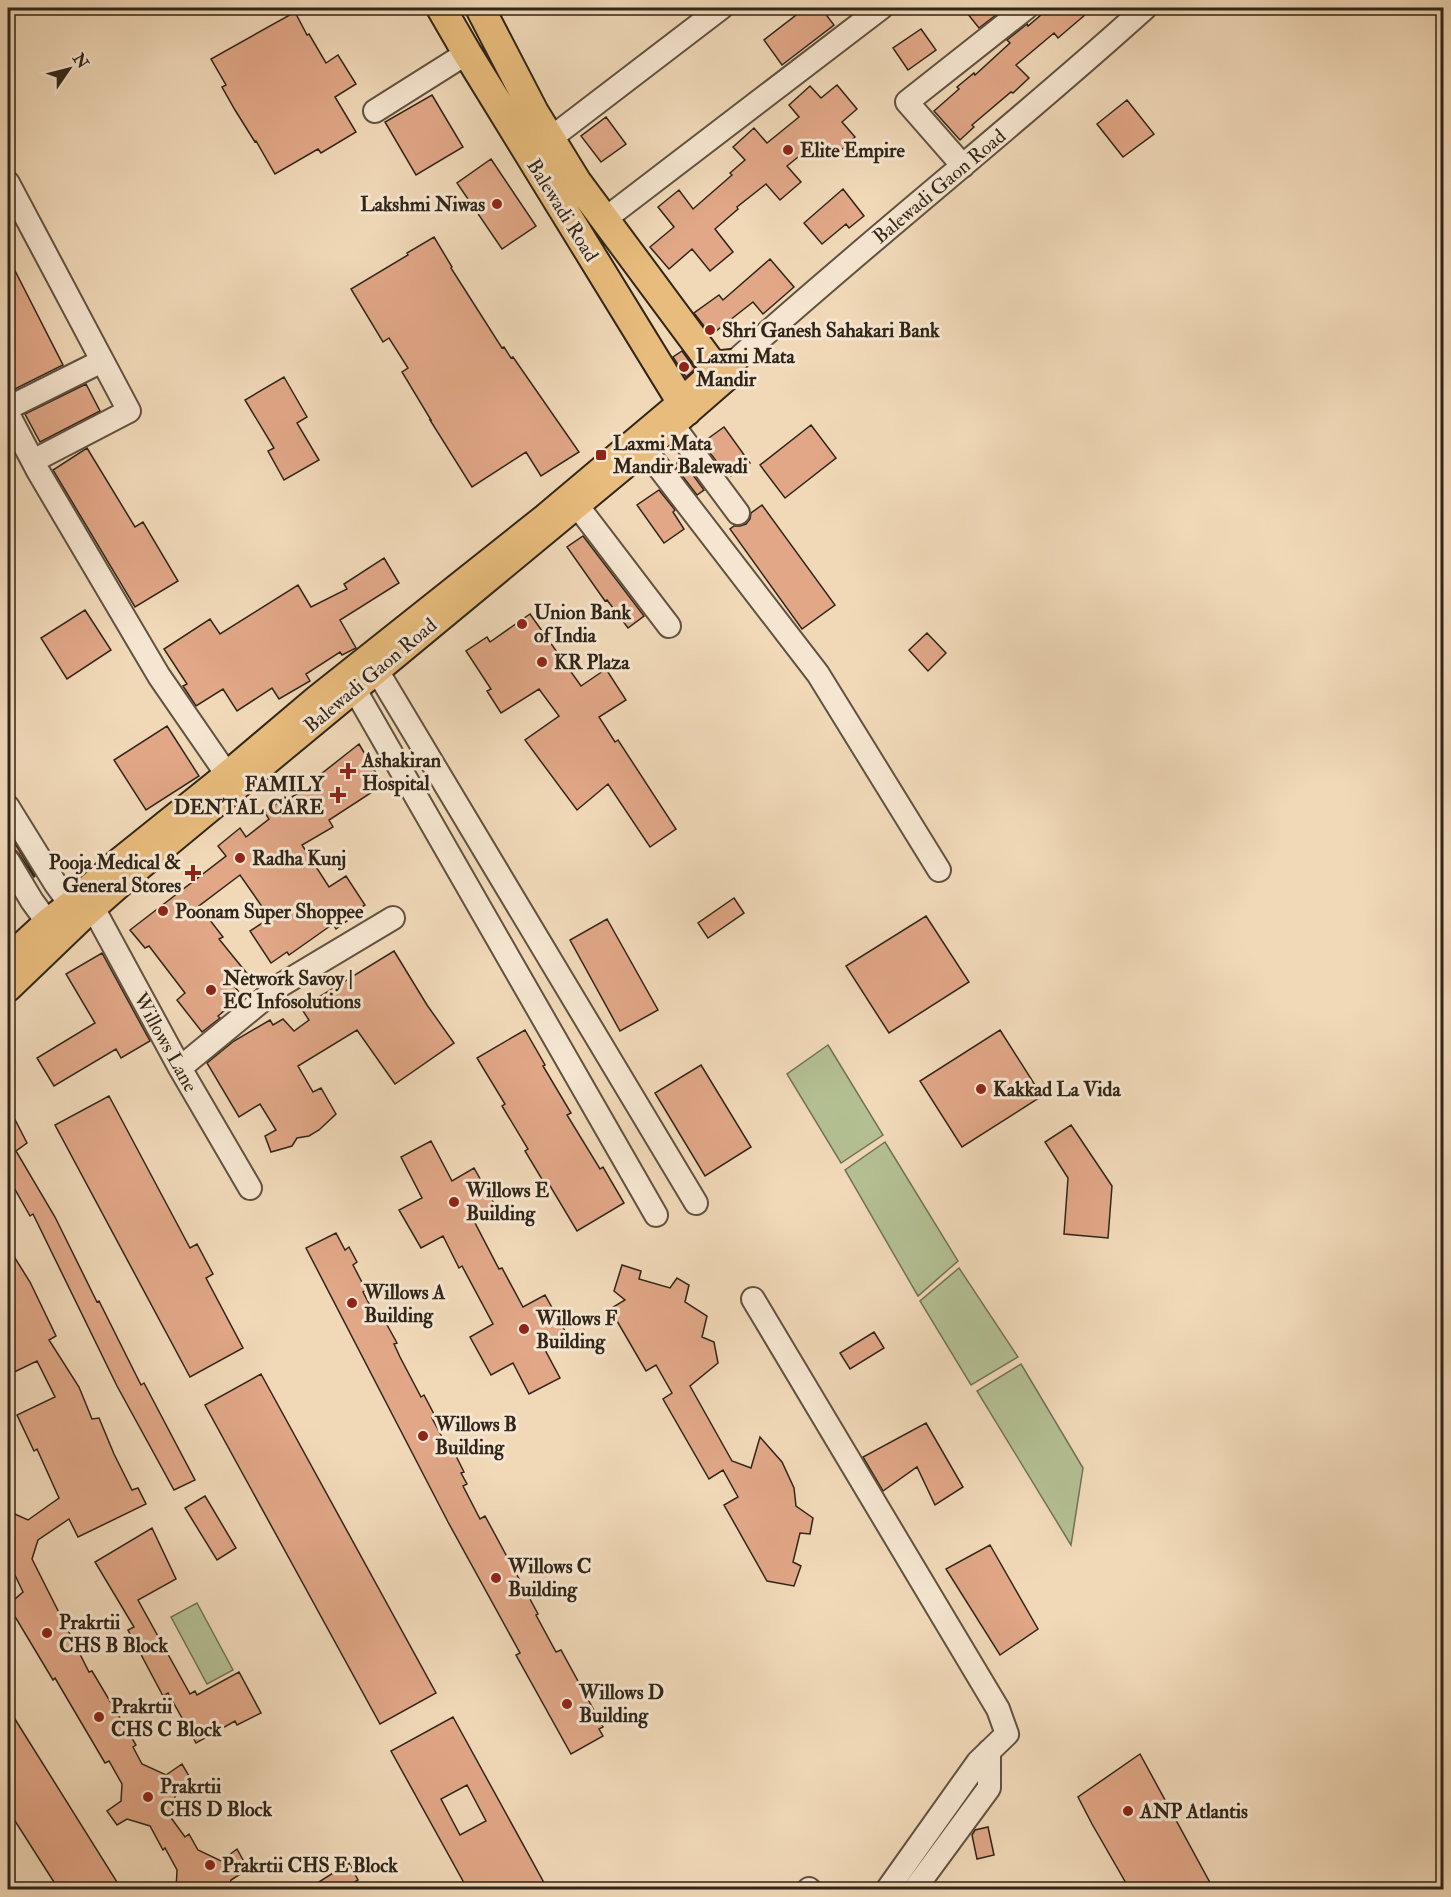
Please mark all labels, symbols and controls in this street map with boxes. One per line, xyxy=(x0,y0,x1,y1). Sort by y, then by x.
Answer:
north arrow xyxy=(39,39,99,99)
text: N xyxy=(68,49,93,73)
street label: Balewadi Gaon Road xyxy=(868,123,1011,249)
place label: Elite Empire xyxy=(800,138,905,164)
marker: Elite Empire xyxy=(781,143,795,157)
street label: Balewadi Road xyxy=(521,154,604,266)
place label: Lakshmi Niwas xyxy=(360,192,485,217)
marker: Lakshmi Niwas xyxy=(490,197,504,211)
place label: Shri Ganesh Sahakari Bank xyxy=(722,318,940,343)
marker: Shri Ganesh Sahakari Bank xyxy=(703,323,717,337)
place label: Laxmi Mata Mandir xyxy=(695,344,796,392)
marker: Laxmi Mata Mandir xyxy=(677,360,691,374)
place label: Laxmi Mata Mandir Balewadi xyxy=(612,431,749,479)
marker: Laxmi Mata Mandir Balewadi xyxy=(594,448,608,462)
place label: Union Bank of India xyxy=(534,600,632,648)
street label: Balewadi Gaon Road xyxy=(299,612,442,738)
marker: Union Bank of India xyxy=(515,617,529,631)
place label: KR Plaza xyxy=(554,650,630,675)
marker: KR Plaza xyxy=(535,655,549,669)
place label: Ashakiran Hospital xyxy=(361,748,442,797)
marker: Ashakiran Hospital xyxy=(339,762,357,780)
place label: FAMILY DENTAL CARE xyxy=(174,772,325,820)
marker: FAMILY DENTAL CARE xyxy=(329,786,347,804)
place label: Radha Kunj xyxy=(252,846,346,871)
place label: Pooja Medical & General Stores xyxy=(49,850,181,898)
marker: Radha Kunj xyxy=(233,851,247,865)
marker: Pooja Medical & General Stores xyxy=(186,866,200,880)
place label: Poonam Super Shoppee xyxy=(175,899,364,925)
marker: Poonam Super Shoppee xyxy=(156,904,170,918)
place label: Network Savoy | EC Infosolutions xyxy=(222,966,361,1014)
marker: Network Savoy | EC Infosolutions xyxy=(204,983,218,997)
street label: Willows Lane xyxy=(127,987,203,1096)
place label: Kakkad La Vida xyxy=(993,1077,1121,1102)
marker: Kakkad La Vida xyxy=(974,1082,988,1096)
place label: Willows E Building xyxy=(465,1178,550,1227)
marker: Willows E Building xyxy=(447,1195,461,1209)
place label: Willows A Building xyxy=(363,1280,446,1329)
marker: Willows A Building xyxy=(345,1296,359,1310)
place label: Willows F Building xyxy=(535,1306,618,1355)
marker: Willows F Building xyxy=(517,1322,531,1336)
place label: Willows B Building xyxy=(434,1412,517,1461)
marker: Willows B Building xyxy=(416,1429,430,1443)
place label: Willows C Building xyxy=(507,1554,591,1603)
marker: Willows C Building xyxy=(489,1571,503,1585)
place label: Prakrtii CHS B Block xyxy=(59,1610,168,1658)
marker: Prakrtii CHS B Block xyxy=(40,1626,54,1640)
place label: Willows D Building xyxy=(578,1680,664,1729)
place label: Prakrtii CHS C Block xyxy=(111,1694,222,1742)
marker: Willows D Building xyxy=(560,1697,574,1711)
marker: Prakrtii CHS C Block xyxy=(92,1710,106,1724)
place label: Prakrtii CHS D Block xyxy=(160,1774,273,1822)
marker: Prakrtii CHS D Block xyxy=(141,1790,155,1804)
place label: ANP Atlantis xyxy=(1139,1799,1248,1824)
marker: ANP Atlantis xyxy=(1121,1804,1135,1818)
place label: Prakrtii CHS E Block xyxy=(222,1853,398,1878)
marker: Prakrtii CHS E Block xyxy=(203,1858,217,1872)

